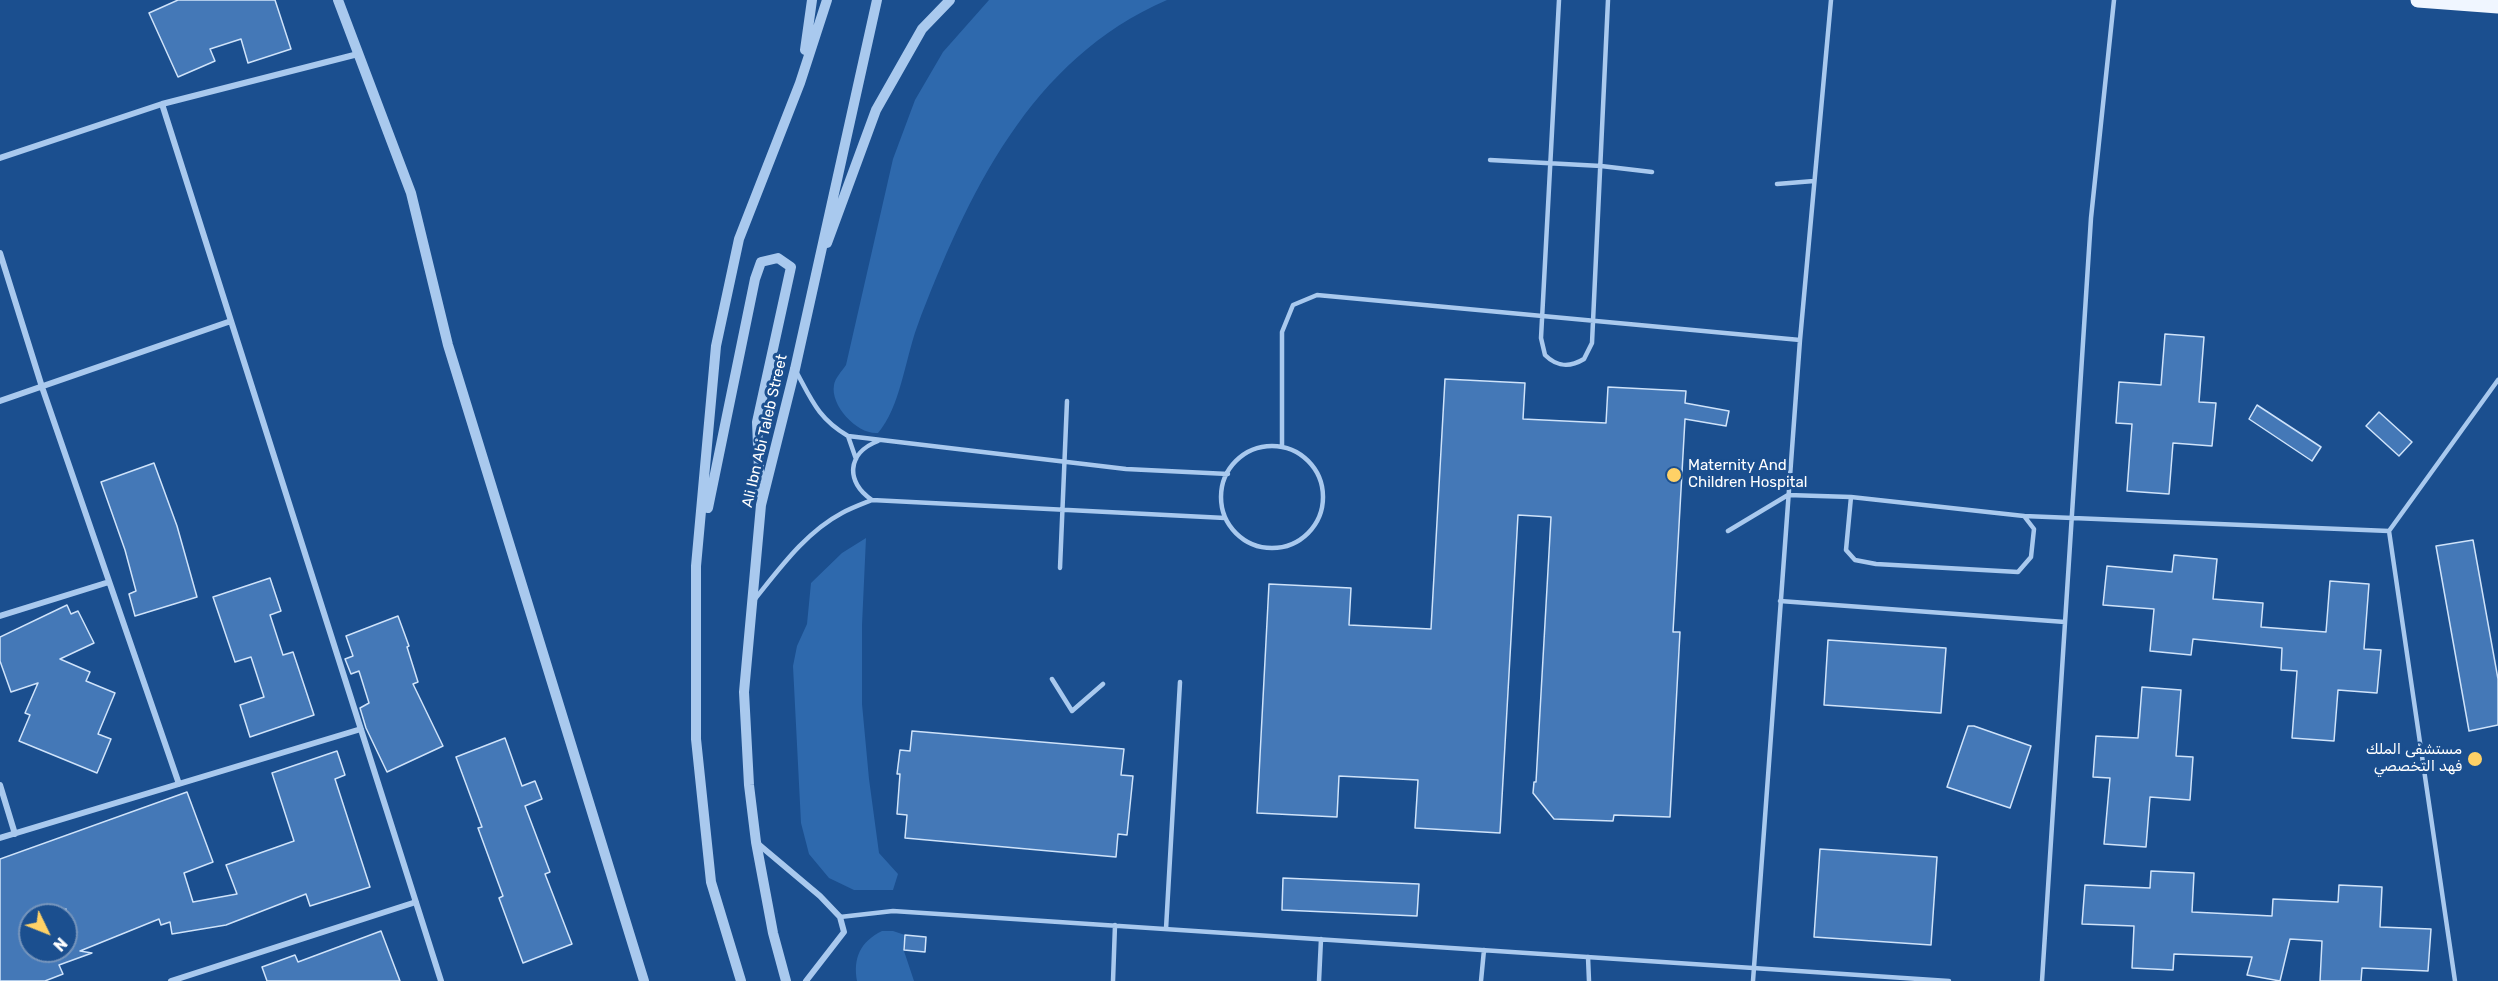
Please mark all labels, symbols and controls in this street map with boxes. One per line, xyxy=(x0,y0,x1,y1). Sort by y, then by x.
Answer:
street label: Ali Ibn Abi Taleb Street xyxy=(739,353,791,509)
place label: Maternity And Children Hospital xyxy=(1688,457,1807,492)
marker: Maternity And Children Hospital xyxy=(1665,466,1683,484)
place label: مستشفى الملك فهد التخصصي xyxy=(2366,741,2462,776)
marker: مستشفى الملك فهد التخصصي xyxy=(2466,750,2484,768)
north arrow xyxy=(18,903,78,963)
text: N xyxy=(49,934,71,955)

